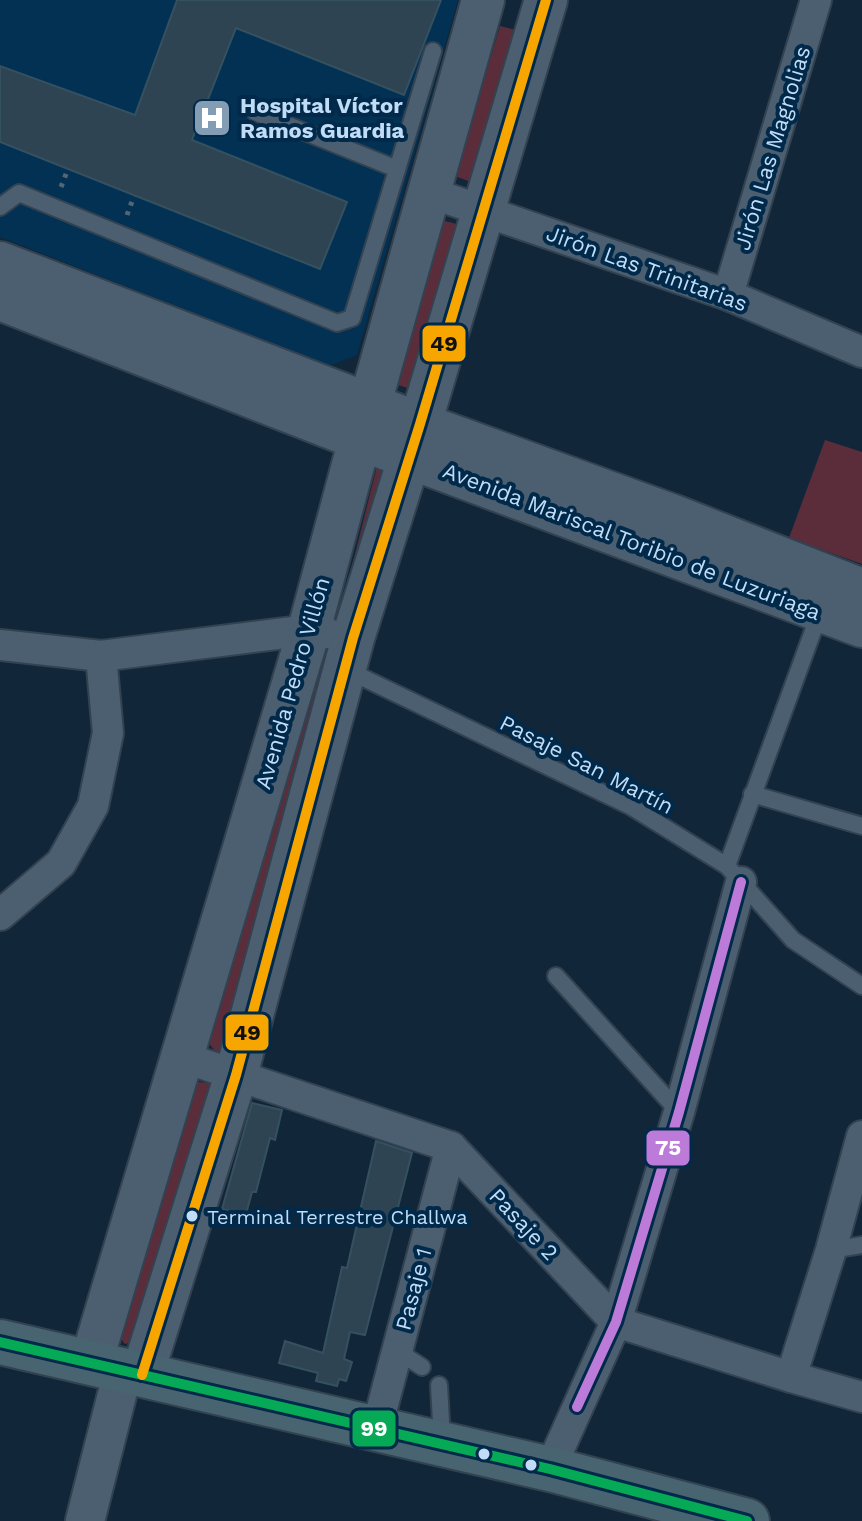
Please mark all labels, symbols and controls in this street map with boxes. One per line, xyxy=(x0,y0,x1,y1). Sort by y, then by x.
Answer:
street label: Jirón Las Magnolias xyxy=(730,43,815,253)
place label: Hospital Víctor Ramos Guardia xyxy=(240,93,405,143)
hospital icon: Hospital Víctor Ramos Guardia xyxy=(191,97,233,139)
street label: Jirón Las Trinitarias xyxy=(543,220,751,316)
line badge: 49 xyxy=(421,324,467,363)
text: 49 xyxy=(430,331,458,356)
street label: Avenida Mariscal Toribio de Luzuriaga xyxy=(440,458,824,625)
street label: Avenida Pedro Villón xyxy=(250,574,335,792)
street label: Pasaje San Martín xyxy=(496,710,678,819)
line badge: 49 xyxy=(224,1013,270,1052)
text: 49 xyxy=(233,1020,261,1045)
line badge: 75 xyxy=(645,1129,691,1167)
text: 75 xyxy=(655,1135,681,1160)
street label: Pasaje 2 xyxy=(484,1183,563,1265)
place label: Terminal Terrestre Challwa xyxy=(207,1205,468,1229)
marker: Terminal Terrestre Challwa xyxy=(184,1208,200,1224)
street label: Pasaje 1 xyxy=(391,1245,436,1333)
line badge: 99 xyxy=(351,1409,397,1448)
text: 99 xyxy=(360,1416,388,1441)
unlabelled marker xyxy=(476,1446,492,1462)
unlabelled marker xyxy=(523,1457,539,1473)

